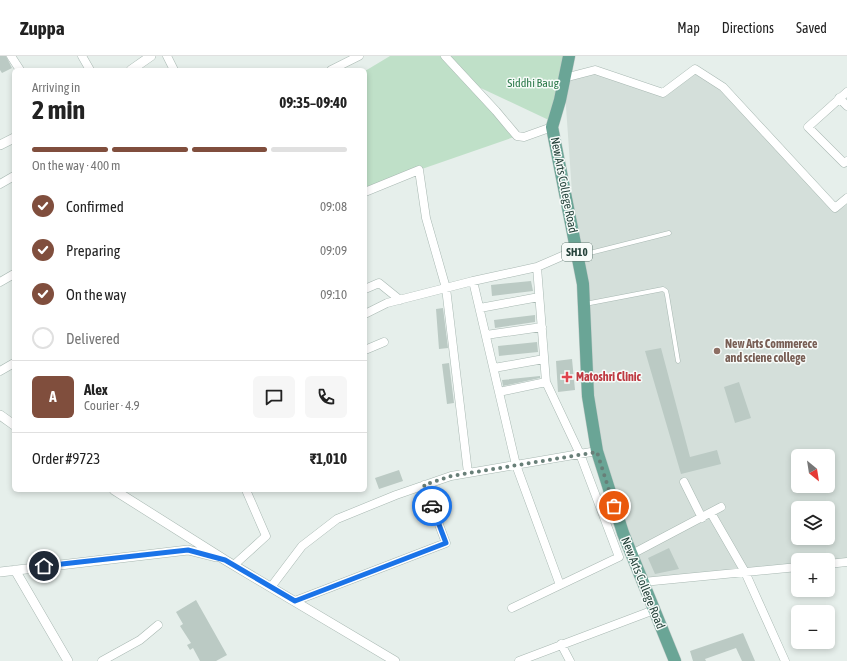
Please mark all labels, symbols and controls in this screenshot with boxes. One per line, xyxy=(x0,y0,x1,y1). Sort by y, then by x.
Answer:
text: Zuppa xyxy=(20,17,65,39)
text: Map xyxy=(677,20,700,36)
text: Directions xyxy=(722,20,774,36)
text: Saved xyxy=(796,20,827,36)
park label: Siddhi Baug xyxy=(507,76,560,90)
text: Arriving in xyxy=(32,80,80,95)
text: 09:35–09:40 xyxy=(279,94,347,111)
text: 2 min xyxy=(32,95,85,125)
street label: New Arts College Road xyxy=(548,136,580,234)
text: On the way · 400 m xyxy=(32,158,120,173)
icon: check xyxy=(32,195,54,217)
text: Confirmed xyxy=(66,198,124,215)
text: 09:08 xyxy=(320,199,347,214)
icon: check xyxy=(32,239,54,261)
text: Preparing xyxy=(66,242,120,259)
text: 09:09 xyxy=(320,243,347,258)
road number: SH10 xyxy=(562,243,592,261)
icon: check xyxy=(32,283,54,305)
text: On the way xyxy=(66,286,127,303)
text: 09:10 xyxy=(320,287,347,302)
text: Delivered xyxy=(66,330,120,347)
place label: New Arts Commerece and sciene college xyxy=(725,337,818,365)
marker: New Arts Commerece and sciene college xyxy=(712,346,722,356)
place label: Matoshri Clinic xyxy=(576,370,642,384)
marker: Matoshri Clinic xyxy=(561,371,573,383)
button: chat xyxy=(253,376,295,418)
button: phone xyxy=(305,376,347,418)
text: Alex xyxy=(84,381,108,398)
text: A xyxy=(49,388,57,405)
text: Courier · 4.9 xyxy=(84,398,140,413)
north arrow xyxy=(791,449,835,493)
map controls xyxy=(791,449,835,649)
text: Order #9723 xyxy=(32,450,100,467)
text: ₹1,010 xyxy=(310,450,347,467)
courier xyxy=(412,486,452,526)
pin xyxy=(597,489,631,523)
icon: car xyxy=(421,495,443,517)
icon: bag xyxy=(603,495,625,517)
button: layers xyxy=(791,501,835,545)
street label: New Arts College Road xyxy=(618,535,668,631)
pin xyxy=(27,549,61,583)
button: + xyxy=(791,553,835,597)
icon: home xyxy=(33,555,55,577)
button: − xyxy=(791,605,835,649)

